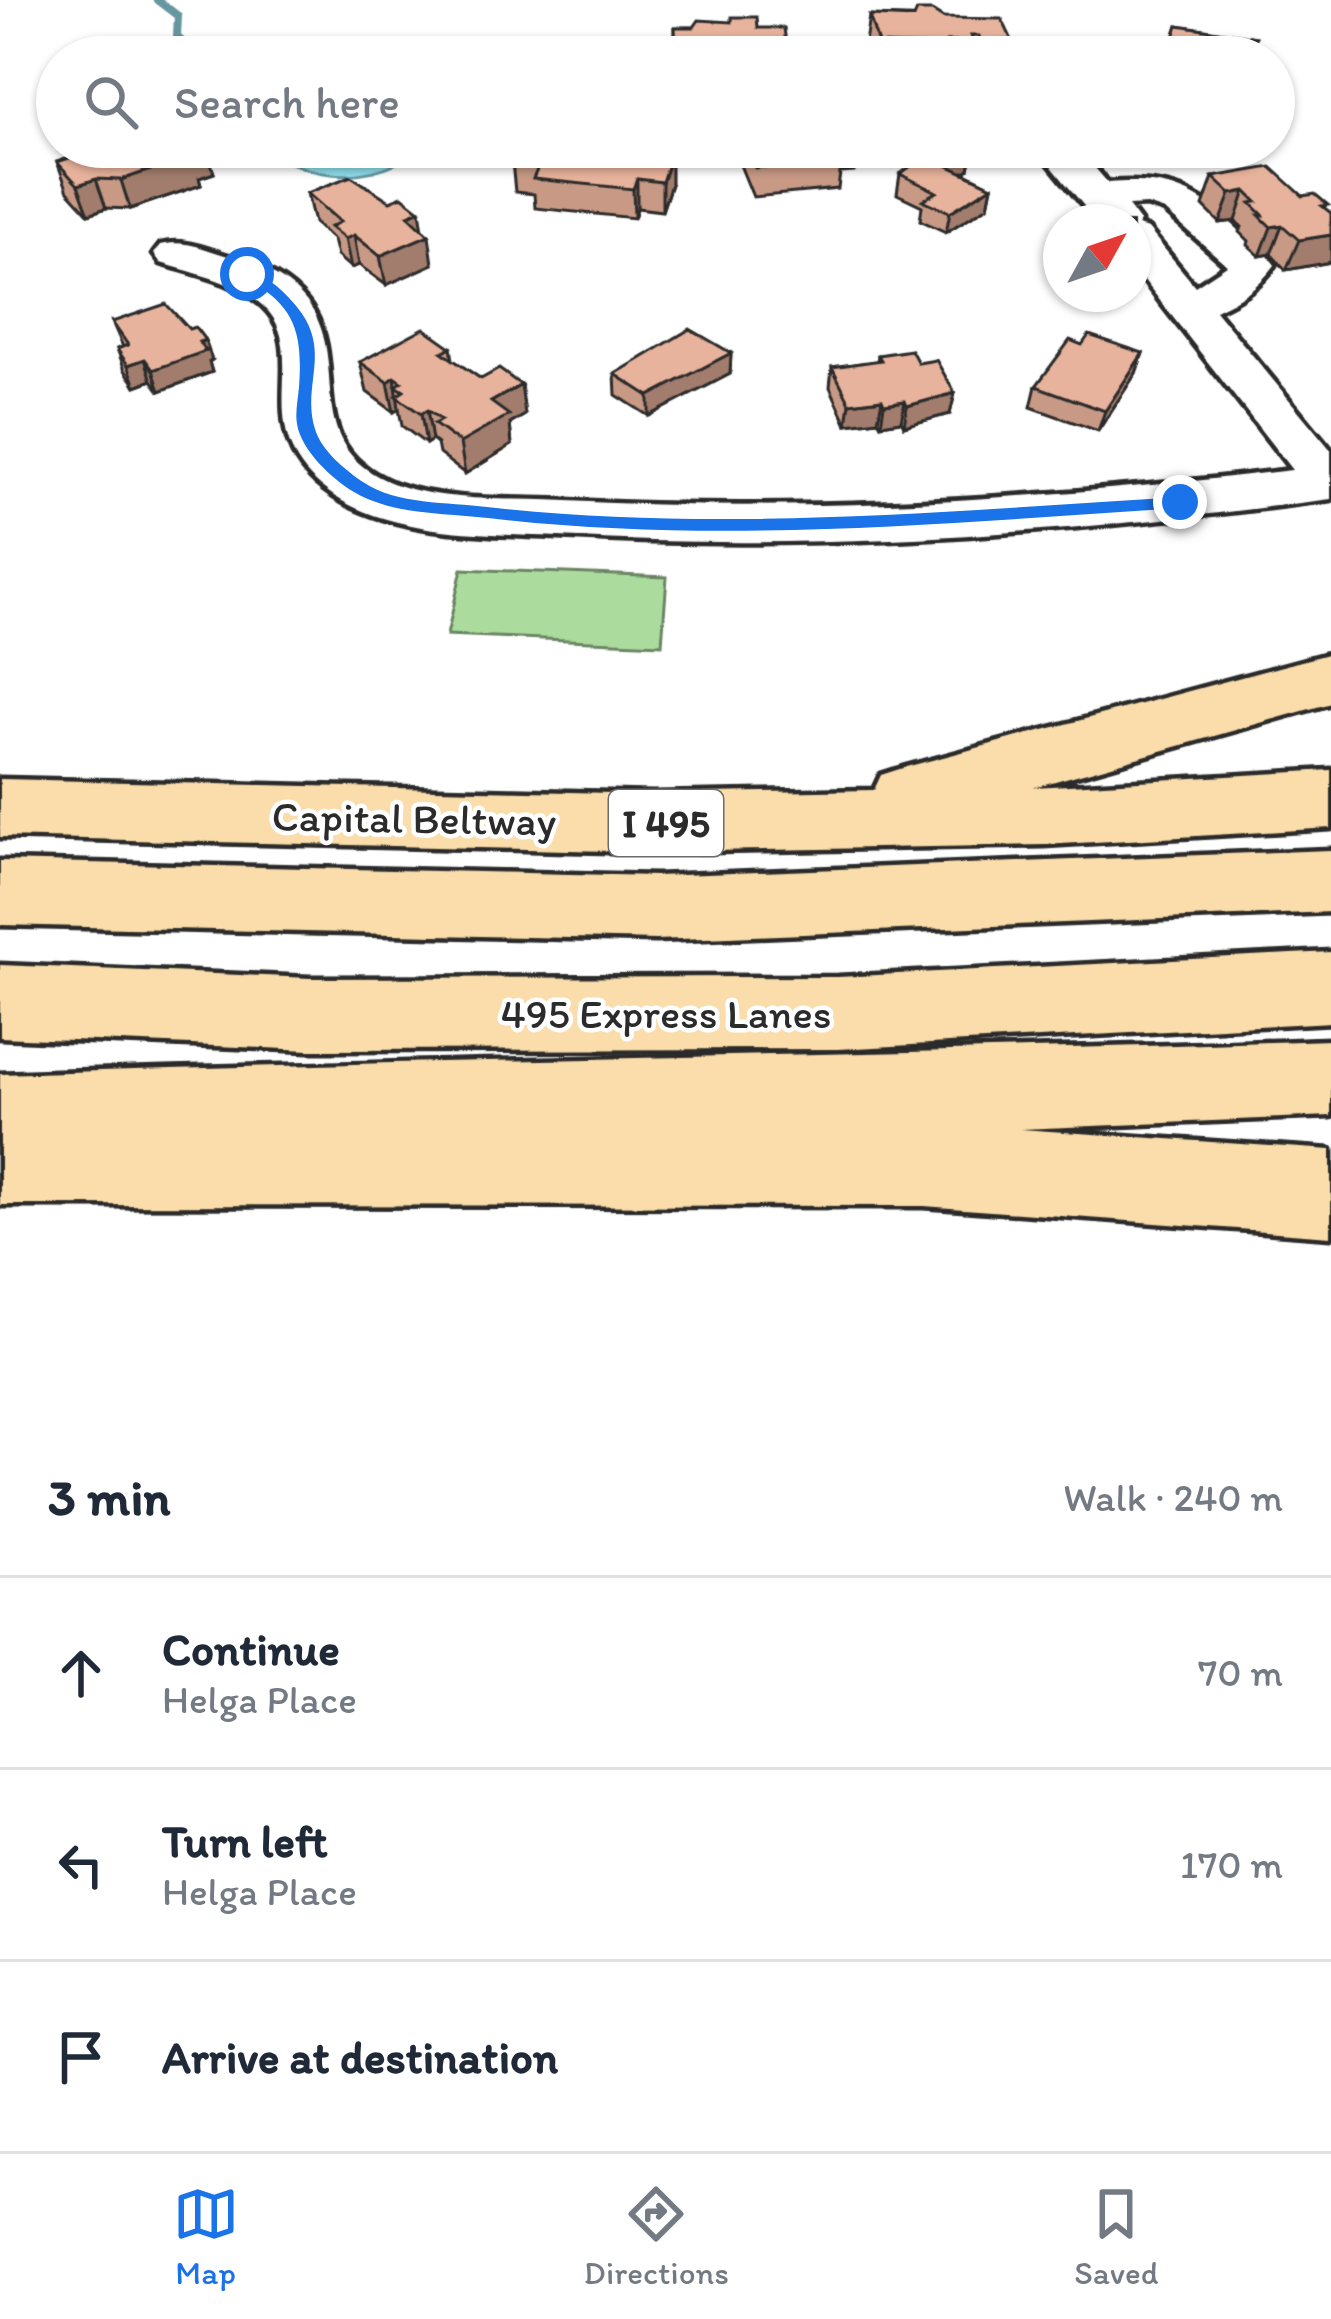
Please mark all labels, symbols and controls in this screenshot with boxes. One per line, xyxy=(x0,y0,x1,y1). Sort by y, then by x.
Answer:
search box xyxy=(36,36,1295,168)
icon: search xyxy=(78,69,144,135)
text: Search here xyxy=(174,75,400,129)
north arrow xyxy=(1043,204,1151,312)
route start xyxy=(220,247,274,301)
route end xyxy=(1153,475,1207,529)
road number: I 495 xyxy=(609,790,723,856)
street label: Capital Beltway xyxy=(271,791,557,846)
street label: 495 Express Lanes xyxy=(501,988,831,1039)
text: 3 min xyxy=(48,1467,170,1528)
text: Walk · 240 m xyxy=(1063,1474,1283,1521)
text: Continue xyxy=(162,1622,340,1676)
icon: ahead xyxy=(48,1640,114,1706)
text: 70 m xyxy=(1198,1649,1283,1696)
text: Helga Place xyxy=(162,1676,357,1723)
text: Turn left xyxy=(162,1814,328,1868)
icon: left xyxy=(48,1832,114,1898)
text: 170 m xyxy=(1180,1841,1283,1888)
text: Helga Place xyxy=(162,1868,357,1915)
icon: arrive xyxy=(48,2024,114,2090)
text: Arrive at destination xyxy=(162,2030,558,2084)
tab: Map xyxy=(173,2181,239,2292)
tab: Directions xyxy=(584,2181,729,2292)
tab: Saved xyxy=(1074,2181,1158,2292)

